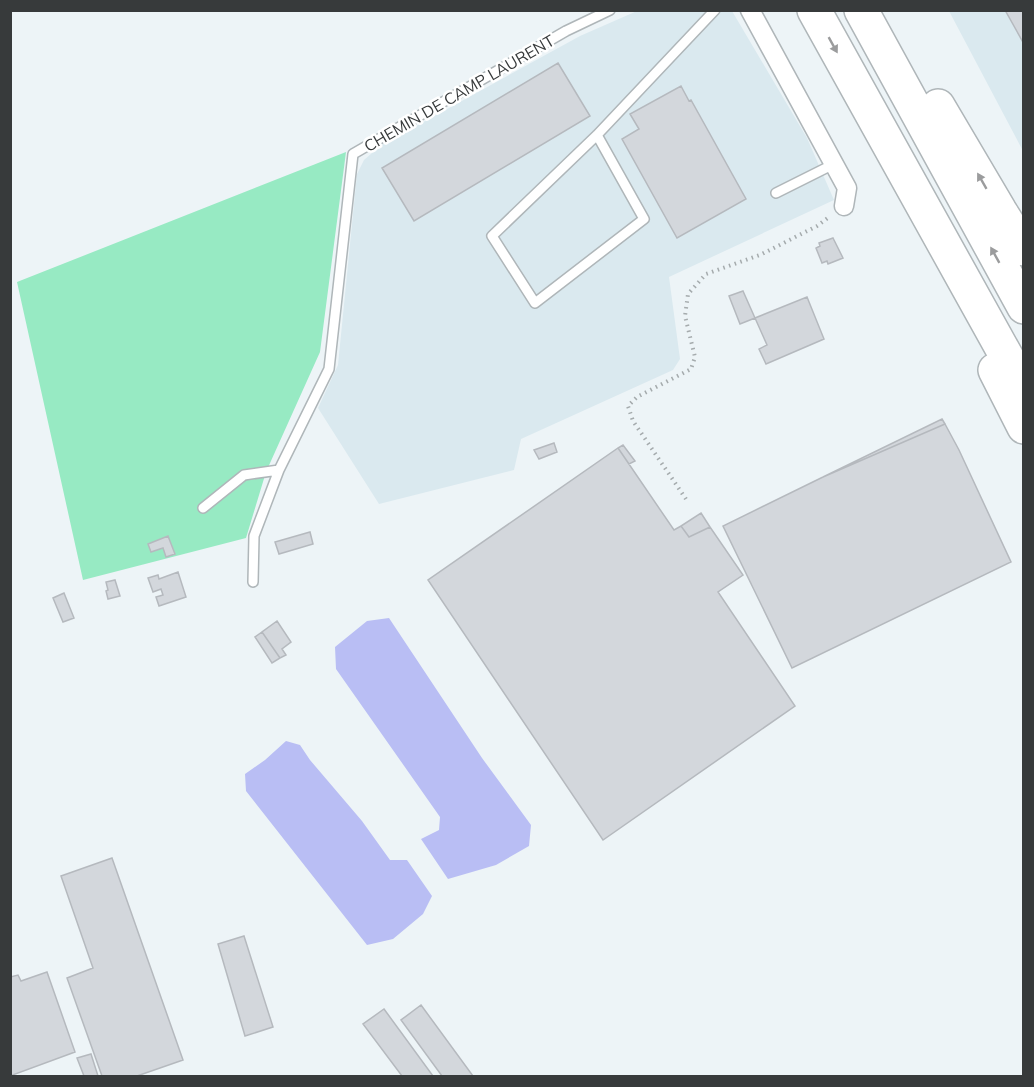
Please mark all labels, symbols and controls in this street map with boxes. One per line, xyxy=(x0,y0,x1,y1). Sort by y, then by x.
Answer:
street label: CHEMIN DE CAMP LAURENT xyxy=(360,30,558,156)
one-way arrow xyxy=(828,37,838,54)
one-way arrow xyxy=(977,172,987,189)
one-way arrow xyxy=(990,247,1000,264)

